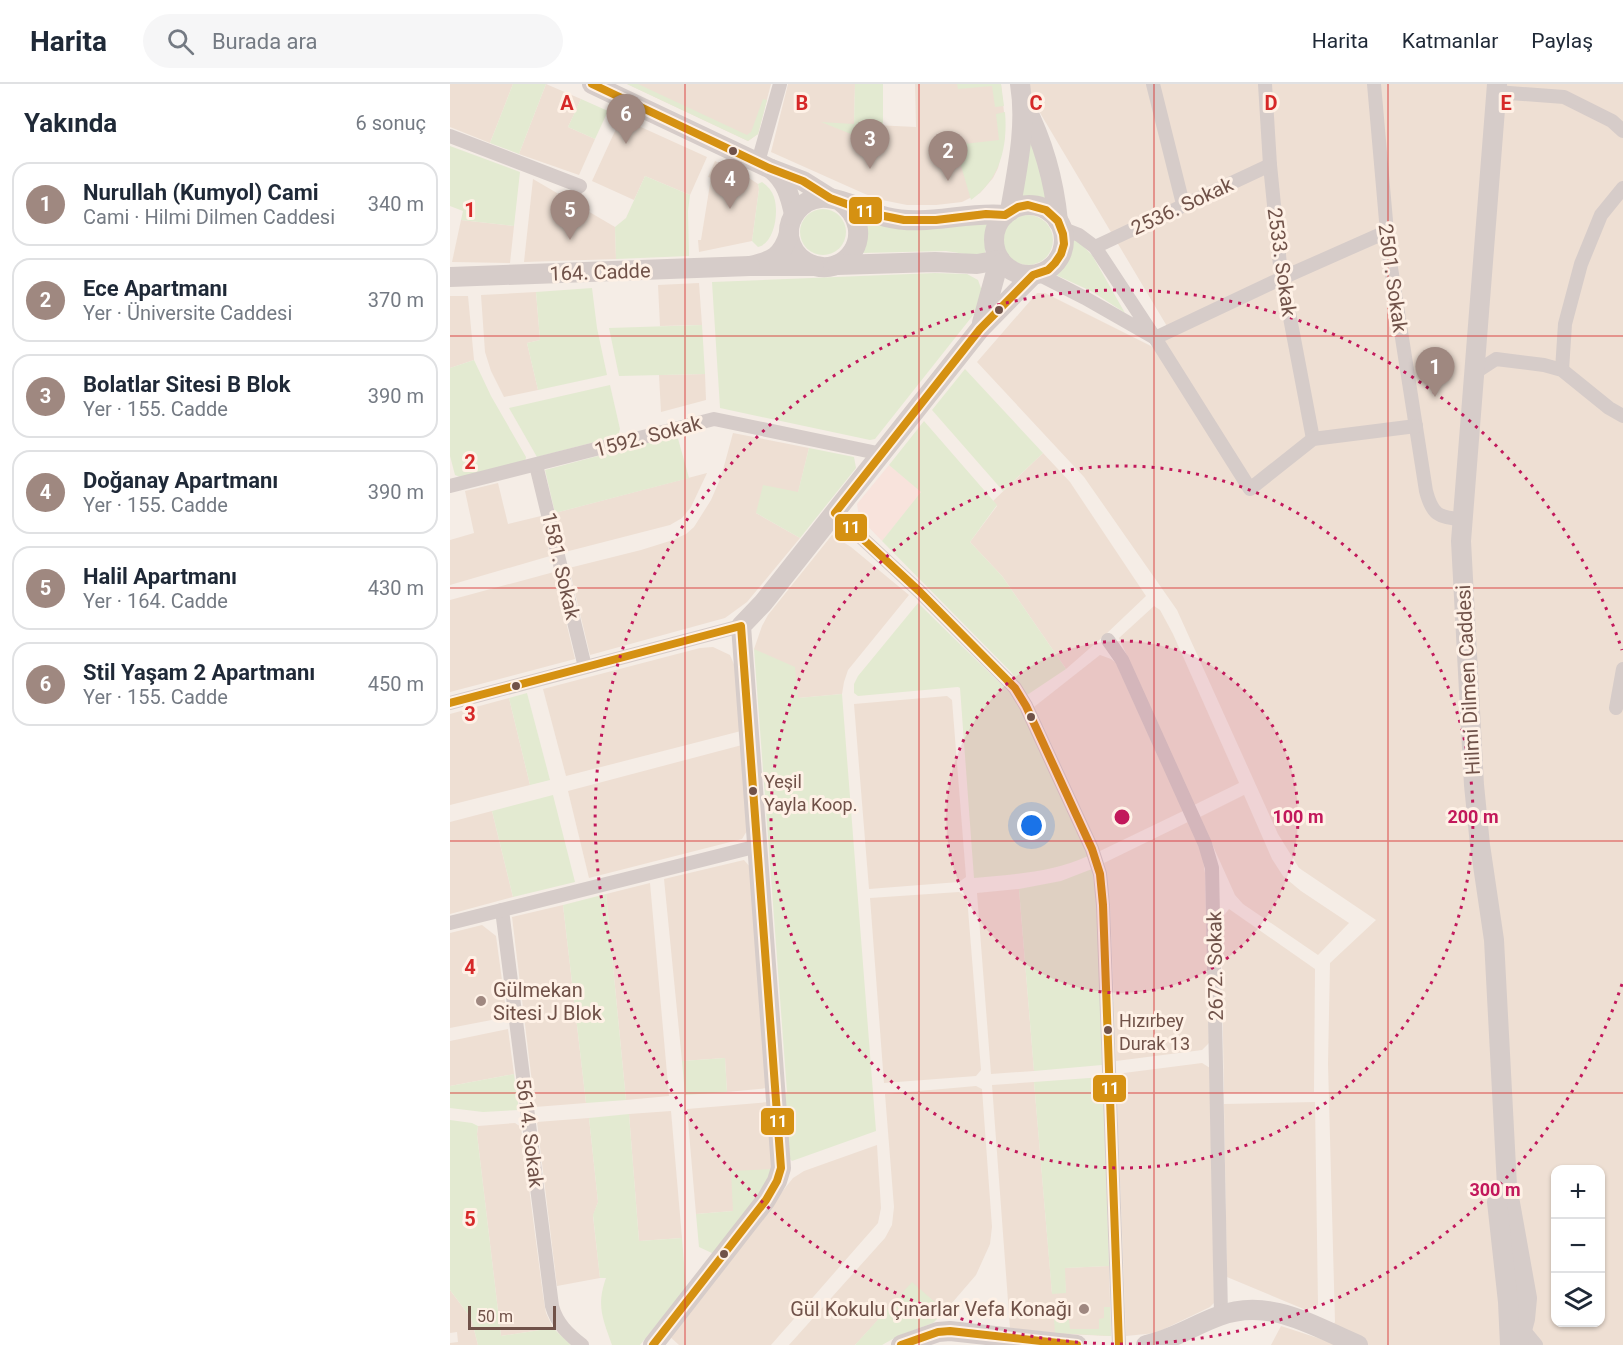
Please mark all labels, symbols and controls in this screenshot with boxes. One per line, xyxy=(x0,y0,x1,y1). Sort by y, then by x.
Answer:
search box xyxy=(143,14,563,68)
text: Harita xyxy=(30,25,107,58)
icon: search xyxy=(164,25,197,58)
text: Burada ara xyxy=(212,29,318,54)
text: Harita xyxy=(1312,29,1369,53)
text: Katmanlar xyxy=(1402,29,1498,53)
text: Paylaş xyxy=(1531,29,1593,53)
text: A xyxy=(560,91,574,115)
text: B xyxy=(796,91,808,115)
text: C xyxy=(1029,91,1043,115)
text: D xyxy=(1265,91,1278,115)
text: E xyxy=(1500,91,1512,115)
pin: 6 xyxy=(606,94,645,144)
text: Yakında xyxy=(24,108,117,138)
text: 6 sonuç xyxy=(356,111,426,135)
pin: 3 xyxy=(850,120,890,169)
pin: 2 xyxy=(928,132,968,181)
unlabelled marker xyxy=(727,145,739,157)
pin: 4 xyxy=(710,160,750,209)
street label: 2536. Sokak xyxy=(1127,172,1238,240)
text: Nurullah (Kumyol) Cami xyxy=(83,180,319,205)
pin: 5 xyxy=(550,190,590,240)
text: 1 xyxy=(40,192,51,216)
text: 340 m xyxy=(368,192,424,216)
line badge: 11 xyxy=(848,196,883,225)
text: 1 xyxy=(464,198,476,222)
text: 11 xyxy=(856,202,874,221)
text: Cami · Hilmi Dilmen Caddesi xyxy=(83,205,335,229)
street label: 2533. Sokak xyxy=(1262,206,1302,319)
street label: 2501. Sokak xyxy=(1373,222,1413,335)
street label: 164. Cadde xyxy=(549,258,651,286)
text: Ece Apartmanı xyxy=(83,276,228,301)
text: 2 xyxy=(40,288,51,312)
text: 370 m xyxy=(368,288,424,312)
text: Yer · Üniversite Caddesi xyxy=(83,301,292,325)
unlabelled marker xyxy=(993,304,1005,316)
pin: 1 xyxy=(1416,348,1454,397)
text: Bolatlar Sitesi B Blok xyxy=(83,372,290,397)
text: 3 xyxy=(40,384,51,408)
text: 390 m xyxy=(368,384,424,408)
text: Yer · 155. Cadde xyxy=(83,397,228,421)
street label: 1592. Sokak xyxy=(592,410,705,462)
text: 2 xyxy=(464,450,476,474)
text: Doğanay Apartmanı xyxy=(83,468,278,493)
text: 4 xyxy=(40,480,51,504)
text: 390 m xyxy=(368,480,424,504)
text: Yer · 155. Cadde xyxy=(83,493,228,517)
street label: 1581. Sokak xyxy=(537,510,585,623)
line badge: 11 xyxy=(834,513,868,542)
text: 11 xyxy=(842,518,860,537)
text: Halil Apartmanı xyxy=(83,564,237,589)
text: 5 xyxy=(40,576,51,600)
text: 430 m xyxy=(368,576,424,600)
street label: Hilmi Dilmen Caddesi xyxy=(1451,584,1485,776)
text: Yer · 164. Cadde xyxy=(83,589,228,613)
text: Stil Yaşam 2 Apartmanı xyxy=(83,660,315,685)
text: 6 xyxy=(40,672,51,696)
text: 450 m xyxy=(368,672,424,696)
unlabelled marker xyxy=(510,680,522,692)
text: Yer · 155. Cadde xyxy=(83,685,228,709)
text: 3 xyxy=(464,702,476,726)
unlabelled marker xyxy=(1025,711,1037,723)
place label: Yeşil Yayla Koop. xyxy=(764,771,857,815)
marker: Yeşil Yayla Koop. xyxy=(747,785,759,797)
text: 100 m xyxy=(1272,806,1324,827)
text: 200 m xyxy=(1447,806,1499,827)
centre of rings xyxy=(1112,807,1132,827)
your location xyxy=(1017,811,1046,840)
street label: 2672. Sokak xyxy=(1202,910,1228,1021)
text: 4 xyxy=(464,955,476,979)
place label: Gülmekan Sitesi J Blok xyxy=(493,978,603,1025)
marker: Gülmekan Sitesi J Blok xyxy=(474,994,488,1008)
place label: Hızırbey Durak 13 xyxy=(1119,1010,1190,1054)
marker: Hızırbey Durak 13 xyxy=(1102,1024,1114,1036)
line badge: 11 xyxy=(1092,1074,1127,1103)
street label: 5614. Sokak xyxy=(511,1077,549,1190)
text: 11 xyxy=(1101,1079,1119,1098)
line badge: 11 xyxy=(760,1107,795,1136)
text: 11 xyxy=(769,1112,787,1131)
map controls xyxy=(1551,1165,1605,1327)
button: + xyxy=(1551,1165,1605,1219)
text: 300 m xyxy=(1469,1179,1521,1200)
text: 5 xyxy=(464,1207,476,1231)
button: − xyxy=(1551,1219,1605,1273)
unlabelled marker xyxy=(718,1248,730,1260)
button: layers xyxy=(1551,1273,1605,1327)
place label: Gül Kokulu Çınarlar Vefa Konağı xyxy=(790,1297,1072,1321)
marker: Gül Kokulu Çınarlar Vefa Konağı xyxy=(1077,1302,1091,1316)
scale bar xyxy=(468,1303,556,1330)
text: 50 m xyxy=(477,1307,513,1326)

